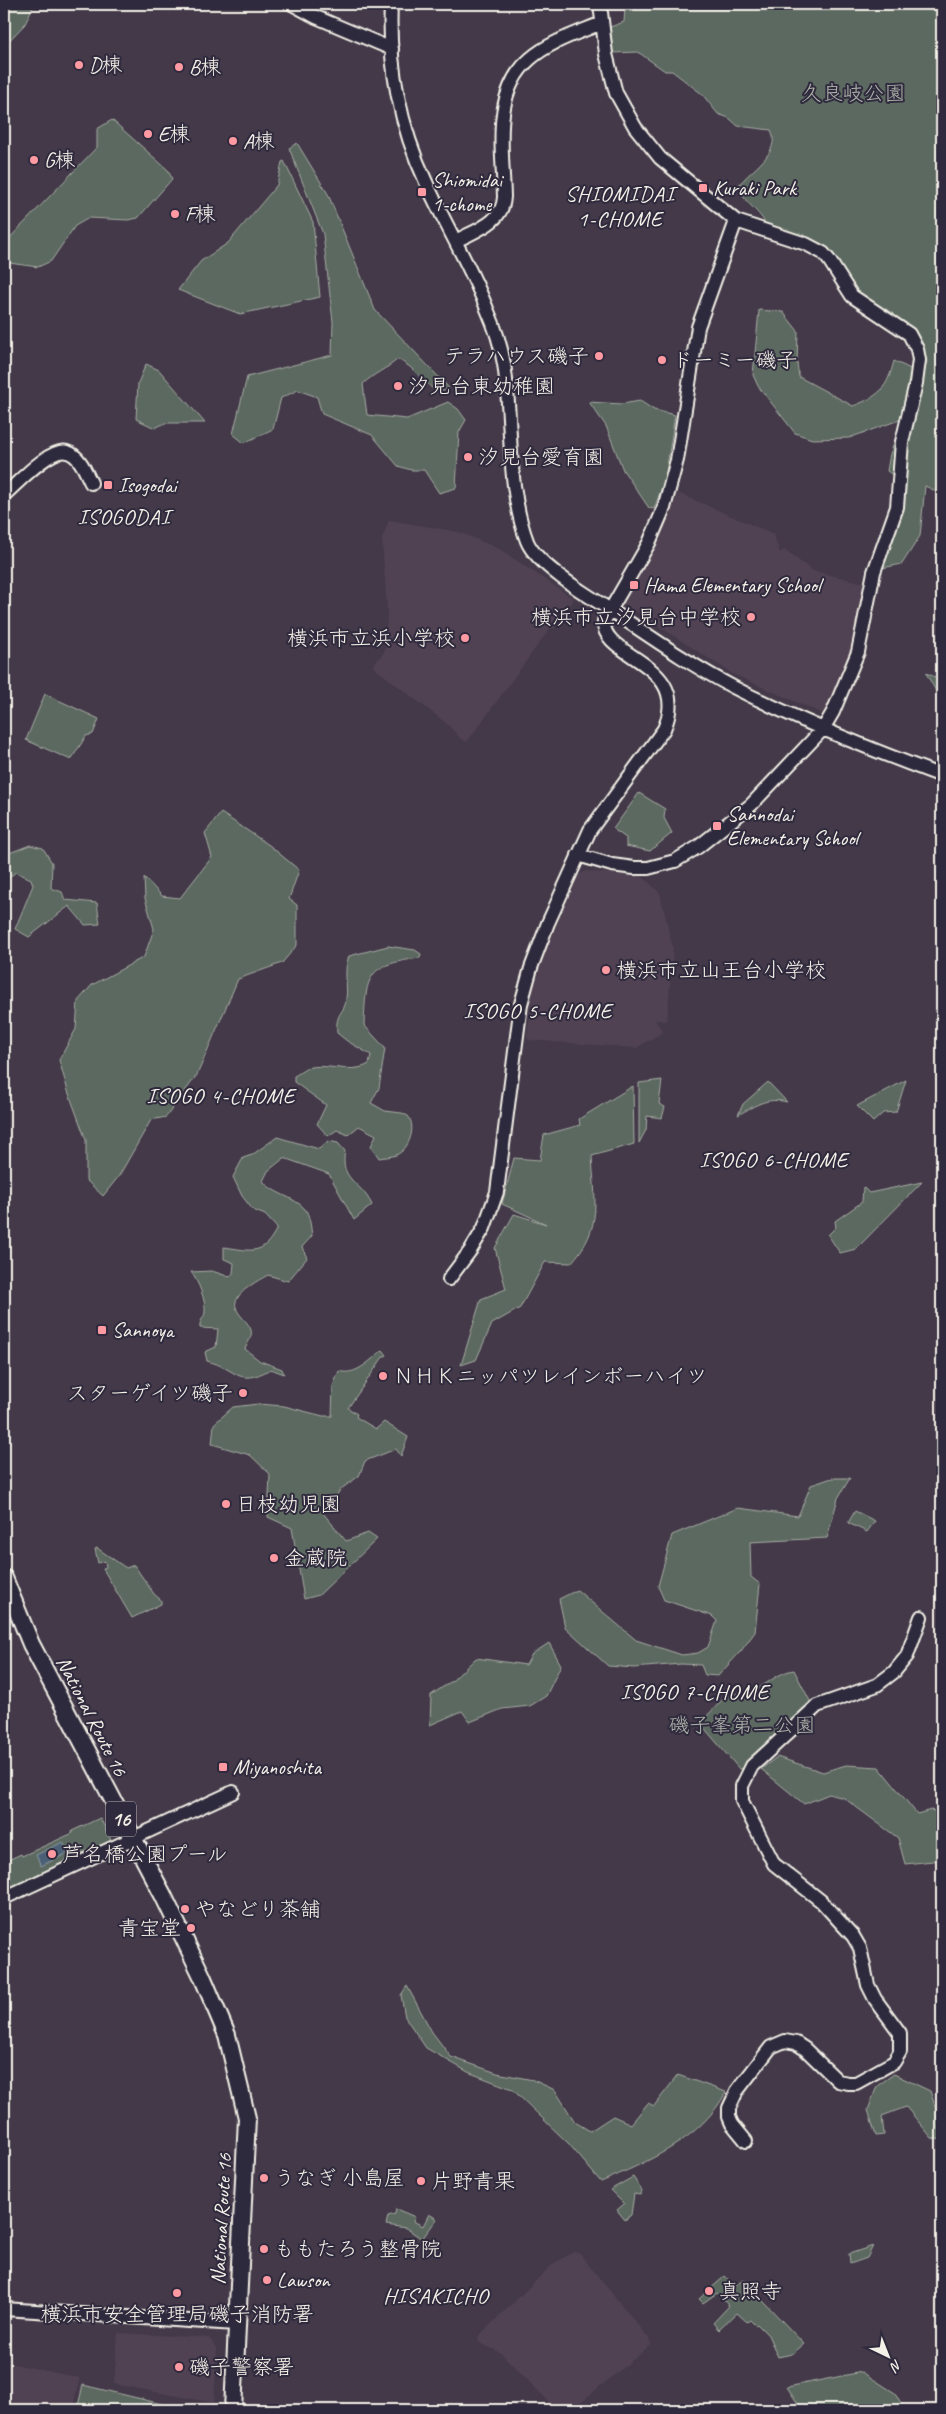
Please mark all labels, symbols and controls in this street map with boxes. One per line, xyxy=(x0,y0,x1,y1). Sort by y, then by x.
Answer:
place label: D棟 xyxy=(89,52,122,78)
place label: B棟 xyxy=(189,54,221,80)
marker: D棟 xyxy=(73,59,85,71)
marker: B棟 xyxy=(173,61,185,73)
park label: 久良岐公園 xyxy=(801,80,906,106)
place label: E棟 xyxy=(158,121,190,147)
marker: E棟 xyxy=(142,128,154,140)
place label: A棟 xyxy=(243,128,275,154)
marker: A棟 xyxy=(227,135,239,147)
place label: G棟 xyxy=(44,147,75,173)
marker: G棟 xyxy=(28,154,40,166)
place label: Shiomidai 1-chome xyxy=(432,167,505,217)
place label: Kuraki Park xyxy=(713,175,798,201)
district label: SHIOMIDAI 1-CHOME xyxy=(565,180,679,233)
marker: Kuraki Park xyxy=(697,182,709,194)
marker: Shiomidai 1-chome xyxy=(416,186,428,198)
place label: F棟 xyxy=(185,201,216,227)
marker: F棟 xyxy=(169,208,181,220)
place label: テラハウス磯子 xyxy=(444,343,589,369)
place label: ドーミー磯子 xyxy=(672,347,798,373)
marker: テラハウス磯子 xyxy=(593,350,605,362)
marker: ドーミー磯子 xyxy=(656,354,668,366)
place label: 汐見台東幼稚園 xyxy=(408,373,555,399)
marker: 汐見台東幼稚園 xyxy=(392,380,404,392)
place label: 汐見台愛育園 xyxy=(478,444,604,470)
marker: 汐見台愛育園 xyxy=(462,451,474,463)
place label: Isogodai xyxy=(118,472,179,498)
marker: Isogodai xyxy=(102,479,114,491)
district label: ISOGODAI xyxy=(78,503,174,531)
place label: Hama Elementary School xyxy=(644,572,824,598)
marker: Hama Elementary School xyxy=(628,579,640,591)
place label: 横浜市立汐見台中学校 xyxy=(531,604,741,630)
marker: 横浜市立汐見台中学校 xyxy=(745,611,757,623)
place label: 横浜市立浜小学校 xyxy=(287,625,455,651)
marker: 横浜市立浜小学校 xyxy=(459,632,471,644)
place label: Sannodai Elementary School xyxy=(727,801,862,851)
marker: Sannodai Elementary School xyxy=(711,820,723,832)
place label: 横浜市立山王台小学校 xyxy=(616,957,826,983)
marker: 横浜市立山王台小学校 xyxy=(600,964,612,976)
district label: ISOGO 5-CHOME xyxy=(464,997,615,1025)
district label: ISOGO 4-CHOME xyxy=(147,1082,298,1110)
district label: ISOGO 6-CHOME xyxy=(700,1146,851,1174)
place label: Sannoya xyxy=(112,1317,176,1343)
marker: Sannoya xyxy=(96,1324,108,1336)
place label: ＮＨＫニッパツレインボーハイツ xyxy=(393,1363,707,1389)
marker: ＮＨＫニッパツレインボーハイツ xyxy=(377,1370,389,1382)
place label: スターゲイツ磯子 xyxy=(67,1380,233,1406)
marker: スターゲイツ磯子 xyxy=(237,1387,249,1399)
place label: 日枝幼児園 xyxy=(236,1491,341,1517)
marker: 日枝幼児園 xyxy=(220,1498,232,1510)
place label: 金蔵院 xyxy=(284,1545,347,1571)
marker: 金蔵院 xyxy=(268,1552,280,1564)
street label: National Route 16 xyxy=(51,1652,134,1781)
district label: ISOGO 7-CHOME xyxy=(621,1678,772,1706)
park label: 磯子峯第二公園 xyxy=(669,1712,816,1738)
place label: Miyanoshita xyxy=(233,1754,322,1780)
marker: Miyanoshita xyxy=(217,1761,229,1773)
road number: 16 xyxy=(106,1802,136,1836)
place label: 芦名橋公園プール xyxy=(62,1841,227,1867)
marker: 芦名橋公園プール xyxy=(46,1848,58,1860)
place label: やなどり茶舗 xyxy=(195,1896,321,1922)
marker: やなどり茶舗 xyxy=(179,1903,191,1915)
place label: 青宝堂 xyxy=(118,1915,181,1941)
marker: 青宝堂 xyxy=(185,1922,197,1934)
street label: National Route 16 xyxy=(205,2152,237,2285)
place label: うなぎ 小島屋 xyxy=(274,2165,405,2191)
place label: 片野青果 xyxy=(431,2168,515,2194)
marker: うなぎ 小島屋 xyxy=(258,2172,270,2184)
marker: 片野青果 xyxy=(415,2175,427,2187)
place label: ももたろう整骨院 xyxy=(274,2236,442,2262)
marker: ももたろう整骨院 xyxy=(258,2243,270,2255)
place label: Lawson xyxy=(277,2267,331,2293)
marker: Lawson xyxy=(261,2274,273,2286)
place label: 真照寺 xyxy=(719,2278,782,2304)
district label: HISAKICHO xyxy=(383,2282,490,2310)
marker: 真照寺 xyxy=(703,2285,715,2297)
marker: 横浜市安全管理局磯子消防署 xyxy=(171,2287,183,2299)
place label: 横浜市安全管理局磯子消防署 xyxy=(41,2301,314,2327)
north arrow xyxy=(864,2332,914,2382)
place label: 磯子警察署 xyxy=(189,2354,294,2380)
text: N xyxy=(886,2356,905,2376)
marker: 磯子警察署 xyxy=(173,2361,185,2373)

